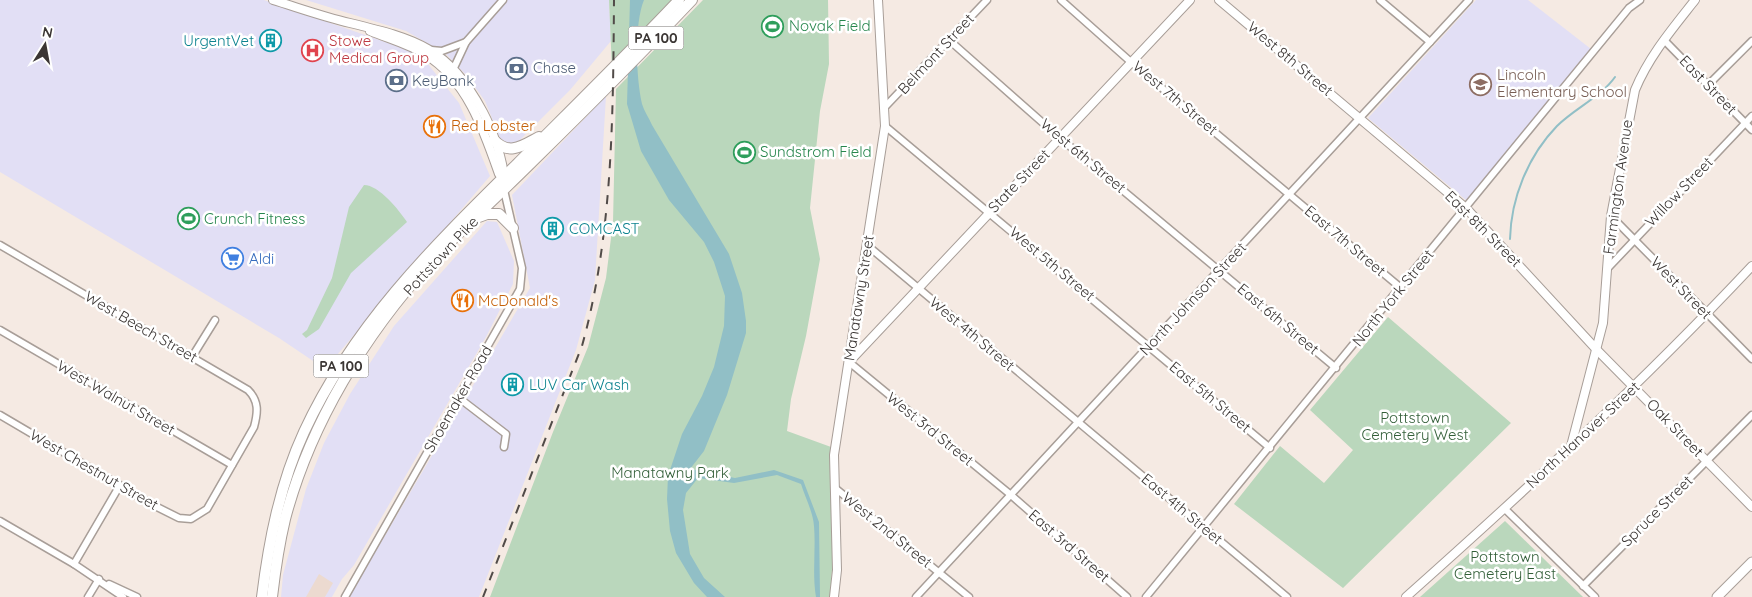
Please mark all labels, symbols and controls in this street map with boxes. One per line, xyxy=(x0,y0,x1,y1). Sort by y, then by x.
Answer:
street label: Belmont Street xyxy=(893,9,978,98)
sports icon: Novak Field xyxy=(761,14,785,38)
place label: Novak Field xyxy=(789,16,871,35)
street label: West 8th Street xyxy=(1244,17,1337,100)
north arrow xyxy=(20,20,70,70)
text: N xyxy=(41,22,54,42)
road number: PA 100 xyxy=(628,26,684,49)
building icon: UrgentVet xyxy=(258,29,282,53)
place label: UrgentVet xyxy=(183,31,254,50)
place label: Stowe Medical Group xyxy=(329,31,429,67)
hospital icon: Stowe Medical Group xyxy=(301,38,325,62)
street label: East Street xyxy=(1676,51,1741,118)
bank icon: Chase xyxy=(505,56,529,80)
street label: West 7th Street xyxy=(1129,56,1222,139)
place label: Chase xyxy=(533,58,576,77)
place label: Lincoln Elementary School xyxy=(1497,65,1627,101)
bank icon: KeyBank xyxy=(384,69,408,93)
place label: KeyBank xyxy=(412,71,474,90)
school or university icon: Lincoln Elementary School xyxy=(1469,72,1493,96)
restaurant icon: Red Lobster xyxy=(423,114,447,138)
street label: West 6th Street xyxy=(1037,114,1130,197)
place label: Red Lobster xyxy=(451,116,535,135)
street label: Farmington Avenue xyxy=(1599,118,1636,256)
sports icon: Sundstrom Field xyxy=(732,140,756,164)
place label: Sundstrom Field xyxy=(760,142,872,161)
street label: State Street xyxy=(984,145,1054,216)
street label: Willow Street xyxy=(1641,153,1717,231)
street label: East 8th Street xyxy=(1441,186,1526,271)
street label: East 7th Street xyxy=(1301,201,1390,280)
sports icon: Crunch Fitness xyxy=(176,207,200,231)
place label: Crunch Fitness xyxy=(204,209,305,228)
street label: Pottstown Pike xyxy=(399,212,482,299)
building icon: COMCAST xyxy=(541,217,565,241)
place label: COMCAST xyxy=(569,219,640,238)
street label: West 5th Street xyxy=(1006,222,1099,305)
street label: Manatawny Street xyxy=(839,234,878,362)
street label: North Johnson Street xyxy=(1135,238,1250,359)
street label: North York Street xyxy=(1348,245,1437,350)
supermarket icon: Aldi xyxy=(221,247,245,271)
place label: Aldi xyxy=(249,249,274,268)
street label: West Street xyxy=(1647,252,1716,323)
street label: East 6th Street xyxy=(1234,279,1323,358)
street label: West Beech Street xyxy=(81,287,201,367)
restaurant icon: McDonald's xyxy=(450,289,474,313)
place label: McDonald's xyxy=(478,291,558,310)
street label: West 4th Street xyxy=(926,292,1019,375)
street label: Shoemaker Road xyxy=(419,342,496,456)
road number: PA 100 xyxy=(314,354,368,378)
street label: West Walnut Street xyxy=(54,356,179,439)
street label: East 5th Street xyxy=(1166,357,1255,436)
building icon: LUV Car Wash xyxy=(501,373,525,397)
place label: LUV Car Wash xyxy=(529,375,629,394)
street label: North Hanover Street xyxy=(1522,377,1643,492)
street label: West 3rd Street xyxy=(883,388,978,469)
street label: Oak Street xyxy=(1643,395,1708,461)
park label: Pottstown Cemetery West xyxy=(1361,408,1469,444)
street label: West Chestnut Street xyxy=(27,425,162,514)
park label: Manatawny Park xyxy=(611,463,729,482)
street label: East 4th Street xyxy=(1138,469,1227,548)
street label: Spruce Street xyxy=(1617,471,1696,550)
street label: West 2nd Street xyxy=(839,488,936,572)
street label: East 3rd Street xyxy=(1025,505,1114,586)
park label: Pottstown Cemetery East xyxy=(1454,547,1556,583)

